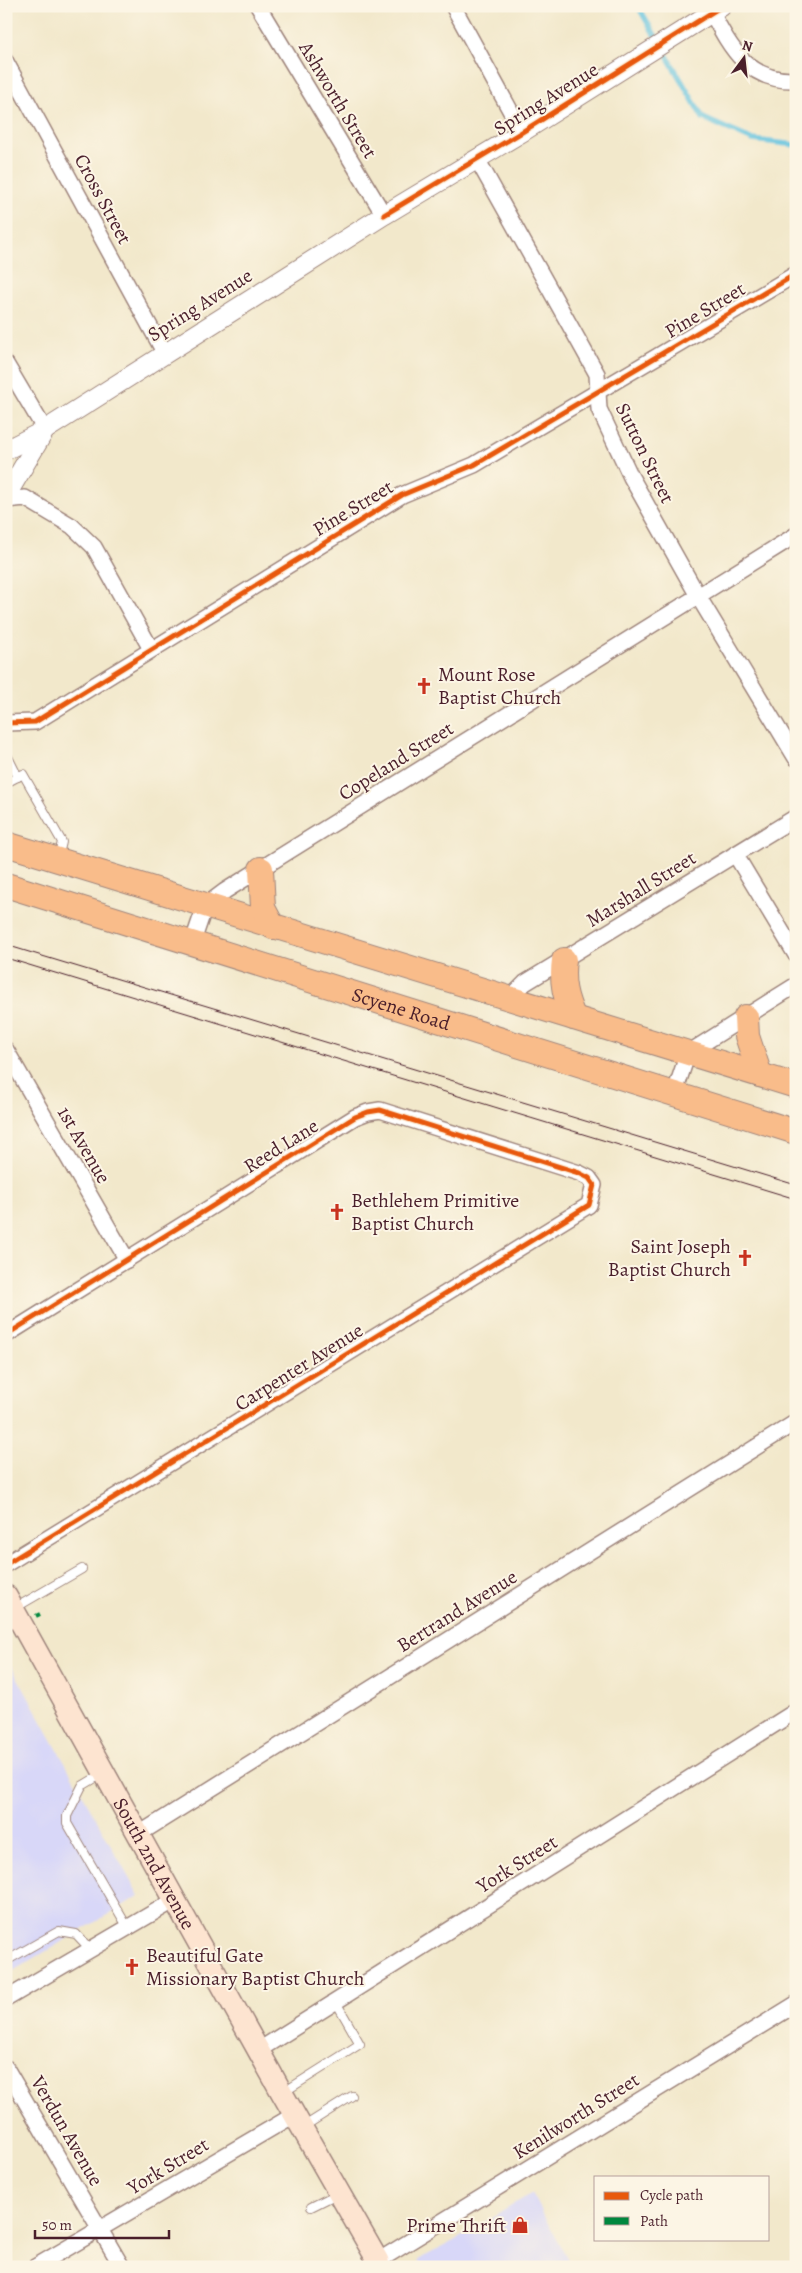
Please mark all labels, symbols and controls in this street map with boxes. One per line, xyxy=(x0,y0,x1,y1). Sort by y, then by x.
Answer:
north arrow xyxy=(720,32,770,82)
text: N xyxy=(740,35,755,56)
street label: Ashworth Street xyxy=(292,36,384,164)
street label: Spring Avenue xyxy=(488,56,604,142)
street label: Cross Street xyxy=(68,149,138,249)
street label: Spring Avenue xyxy=(142,262,258,348)
street label: Pine Street xyxy=(660,275,751,345)
street label: Sutton Street xyxy=(609,398,681,508)
street label: Pine Street xyxy=(308,473,399,543)
place label: Mount Rose Baptist Church xyxy=(438,661,562,711)
church icon: Mount Rose Baptist Church xyxy=(414,676,434,696)
street label: Copeland Street xyxy=(333,715,459,807)
street label: Marshall Street xyxy=(581,844,701,933)
street label: Scyene Road xyxy=(349,980,454,1037)
street label: 1st Avenue xyxy=(51,1101,117,1189)
street label: Reed Lane xyxy=(238,1112,324,1180)
place label: Bethlehem Primitive Baptist Church xyxy=(351,1187,519,1237)
church icon: Bethlehem Primitive Baptist Church xyxy=(327,1202,347,1222)
place label: Saint Joseph Baptist Church xyxy=(608,1233,731,1283)
church icon: Saint Joseph Baptist Church xyxy=(735,1248,755,1268)
street label: Carpenter Avenue xyxy=(230,1317,368,1417)
street label: Bertrand Avenue xyxy=(392,1563,522,1659)
street label: South 2nd Avenue xyxy=(107,1793,202,1934)
street label: York Street xyxy=(471,1828,563,1900)
place label: Beautiful Gate Missionary Baptist Church xyxy=(146,1942,365,1992)
church icon: Beautiful Gate Missionary Baptist Church xyxy=(122,1957,142,1977)
street label: Kenilworth Street xyxy=(508,2066,645,2166)
street label: Verdun Avenue xyxy=(24,2070,109,2191)
street label: York Street xyxy=(121,2131,214,2201)
legend xyxy=(594,2176,770,2240)
text: Cycle path xyxy=(640,2185,703,2205)
scale bar xyxy=(35,2208,169,2240)
text: Path xyxy=(640,2211,668,2231)
place label: Prime Thrift xyxy=(406,2212,506,2239)
text: 50 m xyxy=(42,2215,72,2235)
shop icon: Prime Thrift xyxy=(510,2215,530,2235)

